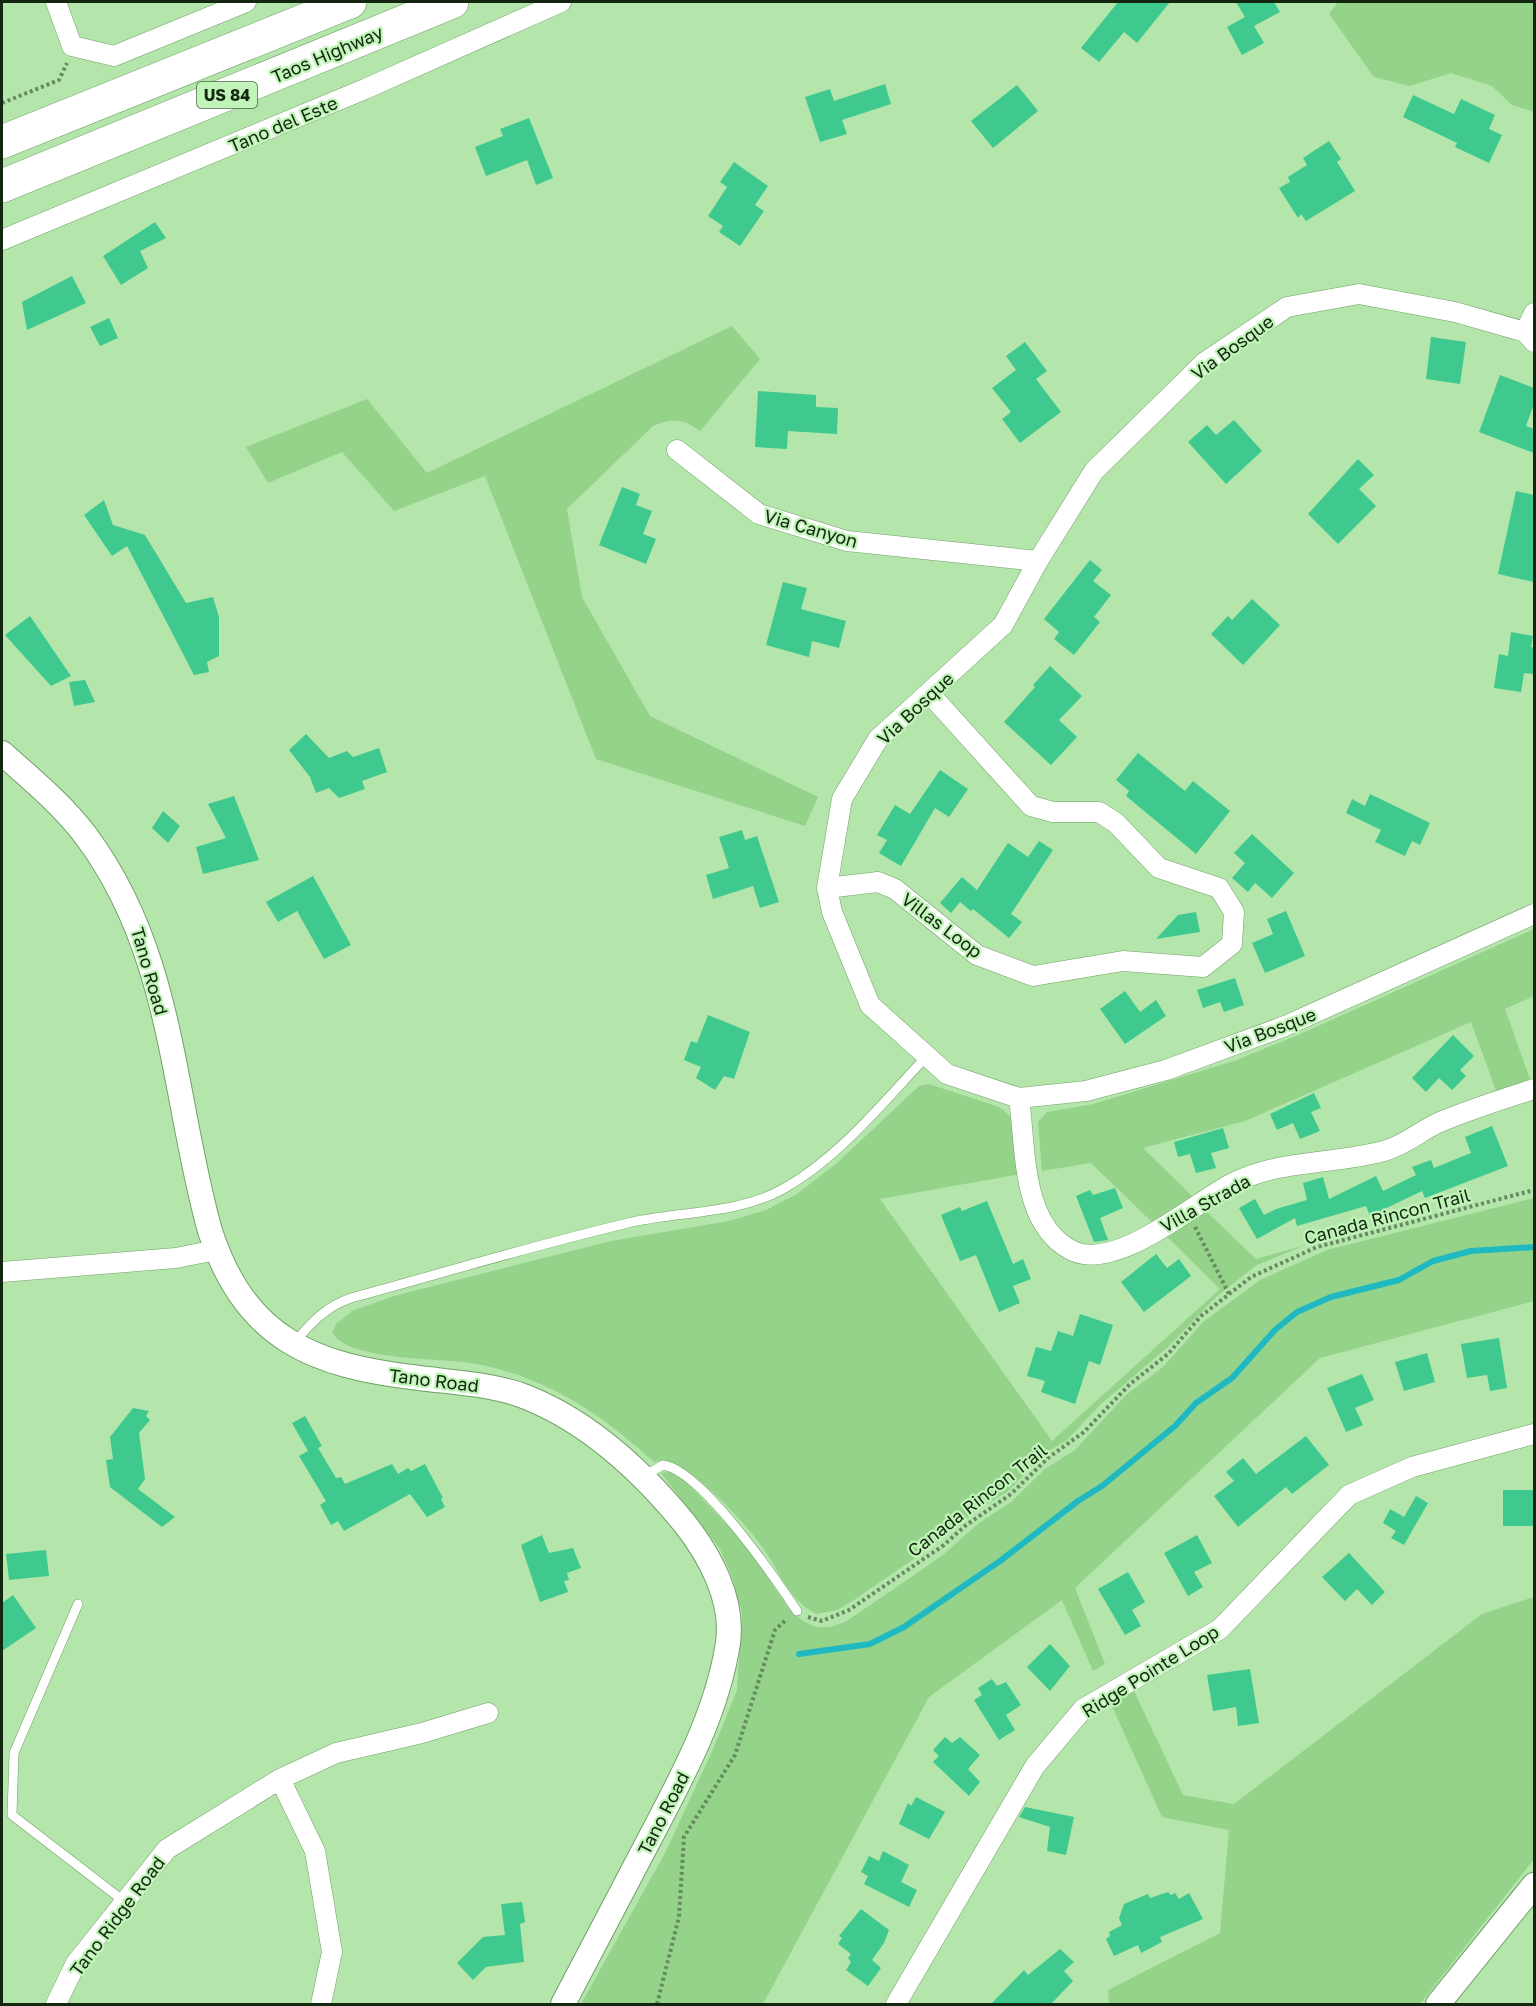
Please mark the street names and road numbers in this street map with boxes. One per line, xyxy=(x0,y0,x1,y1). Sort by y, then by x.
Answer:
street label: Taos Highway xyxy=(268,21,386,87)
road number: US 84 xyxy=(197,82,257,108)
street label: Tano del Este xyxy=(225,91,341,157)
street label: Via Bosque xyxy=(1187,310,1277,384)
street label: Via Canyon xyxy=(762,504,860,552)
street label: Via Bosque xyxy=(872,667,958,749)
street label: Villas Loop xyxy=(897,888,987,962)
street label: Tano Road xyxy=(127,925,173,1017)
street label: Via Bosque xyxy=(1221,1002,1319,1058)
street label: Villa Strada xyxy=(1156,1169,1254,1237)
street label: Canada Rincon Trail xyxy=(1302,1183,1473,1249)
street label: Tano Road xyxy=(388,1364,480,1396)
street label: Canada Rincon Trail xyxy=(903,1439,1051,1561)
street label: Ridge Pointe Loop xyxy=(1078,1620,1222,1722)
street label: Tano Road xyxy=(633,1768,693,1858)
street label: Tano Ridge Road xyxy=(65,1852,169,1980)

